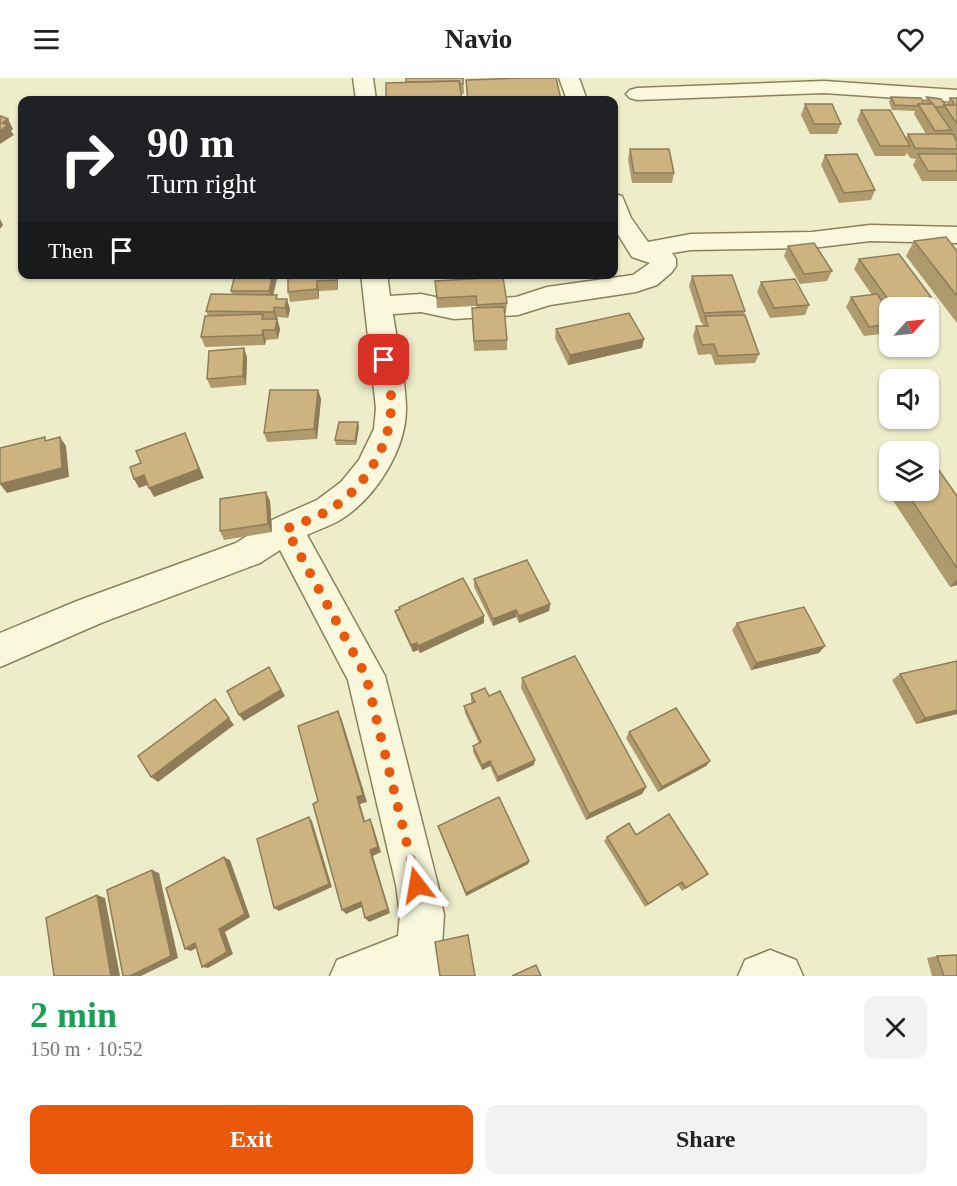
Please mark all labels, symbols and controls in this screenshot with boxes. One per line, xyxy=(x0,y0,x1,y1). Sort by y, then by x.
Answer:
icon: menu xyxy=(30,23,63,56)
icon: heart xyxy=(894,23,927,56)
text: Navio xyxy=(445,24,512,54)
icon: right xyxy=(48,120,126,198)
text: 90 m xyxy=(147,120,235,166)
text: Turn right xyxy=(147,169,256,199)
icon: arrive xyxy=(105,234,138,267)
text: Then xyxy=(48,238,93,263)
north arrow xyxy=(879,297,939,357)
map controls xyxy=(879,297,939,501)
pin xyxy=(358,334,409,385)
icon: arrive xyxy=(367,343,400,376)
button: sound xyxy=(879,369,939,429)
button: layers xyxy=(879,441,939,501)
position arrow xyxy=(385,853,449,917)
text: 2 min xyxy=(30,995,117,1035)
button: close xyxy=(864,996,927,1059)
text: 150 m · 10:52 xyxy=(30,1038,143,1060)
button: Exit xyxy=(30,1105,473,1174)
button: Share xyxy=(485,1105,927,1174)

